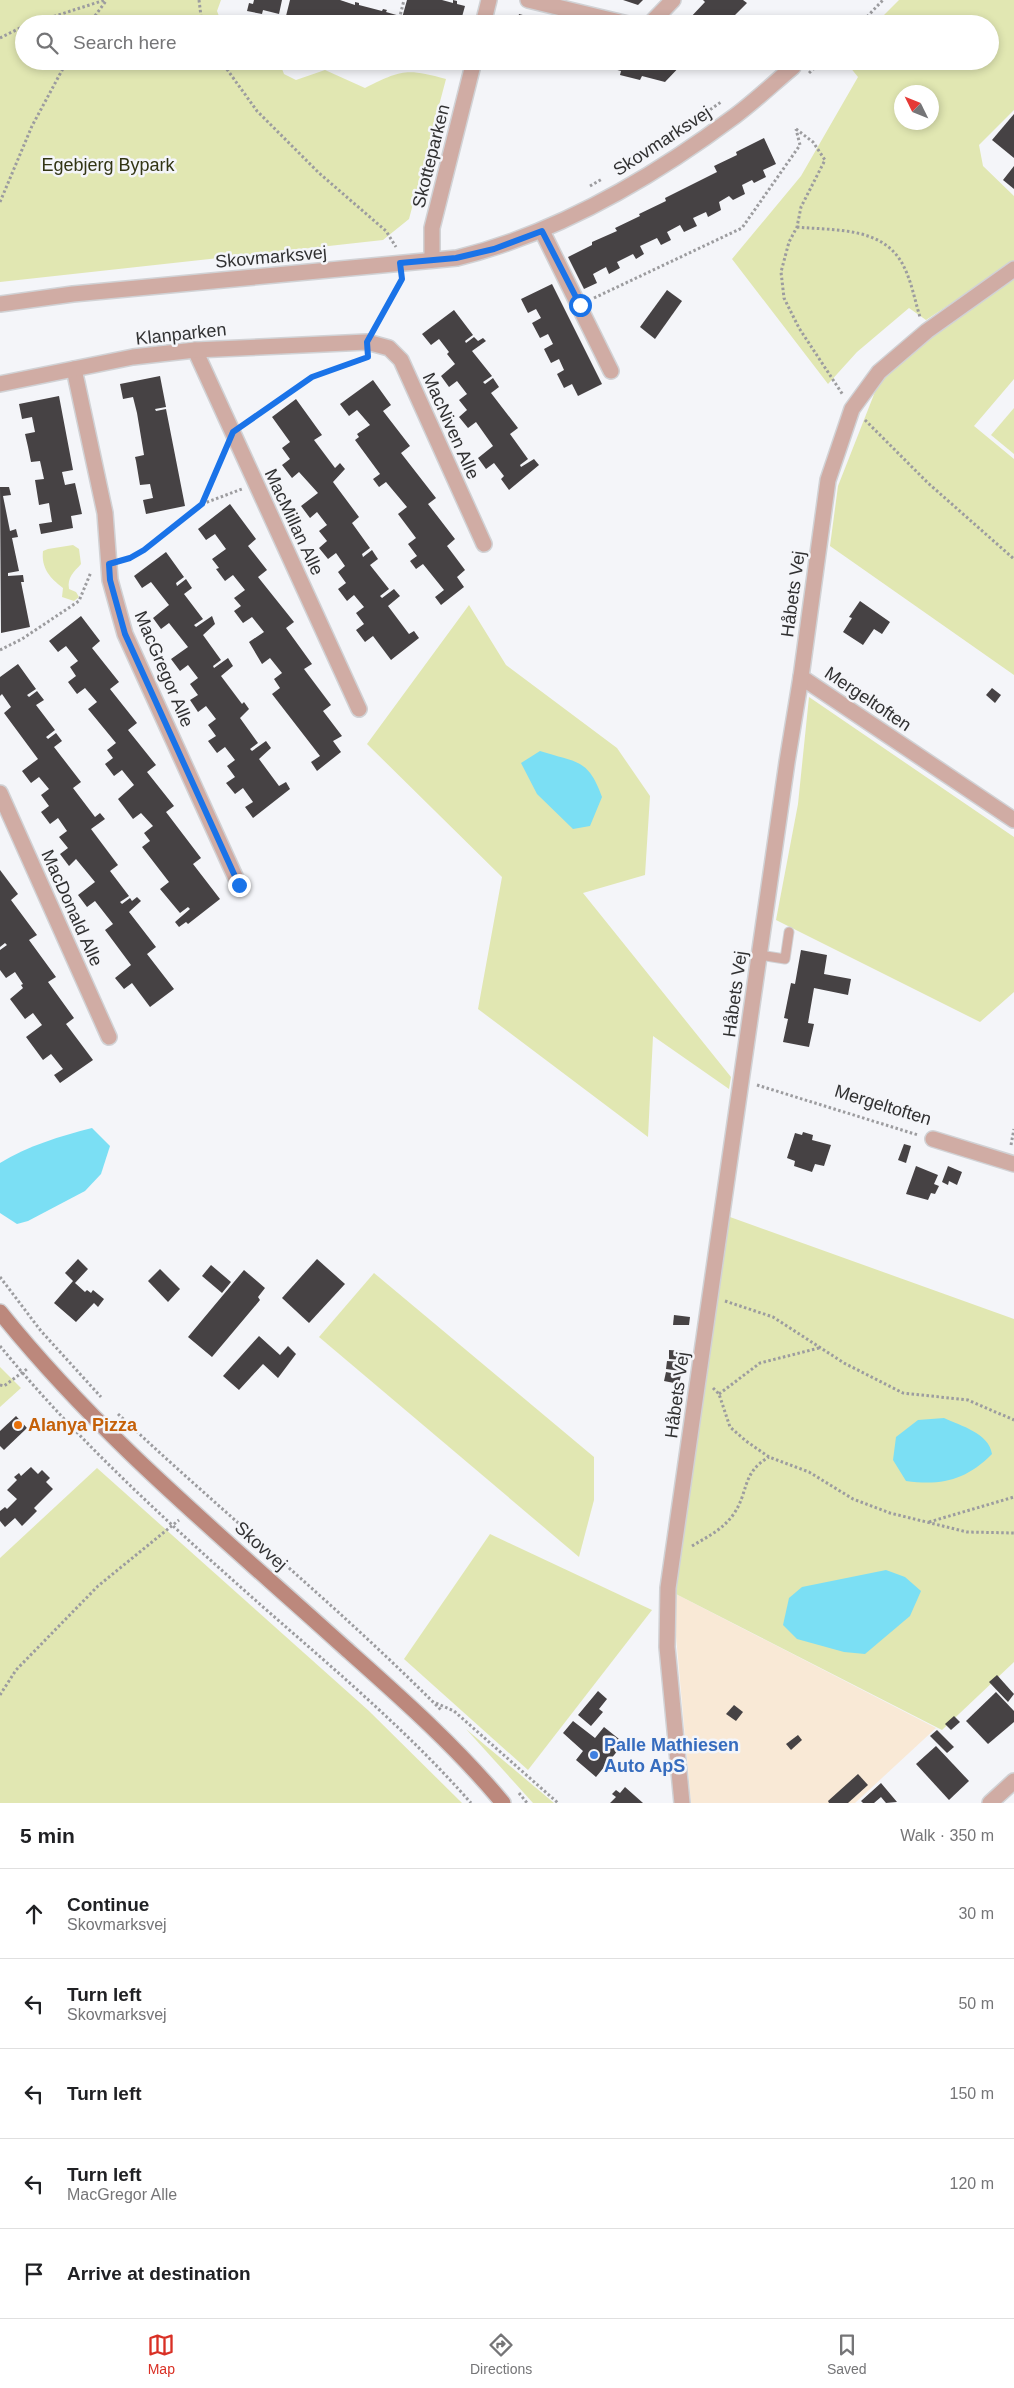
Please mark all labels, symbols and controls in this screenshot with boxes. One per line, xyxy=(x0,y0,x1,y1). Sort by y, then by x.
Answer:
search box xyxy=(15,15,999,70)
icon: search xyxy=(33,29,61,57)
text: Search here xyxy=(73,32,177,53)
north arrow xyxy=(894,85,939,130)
street label: Skotteparken xyxy=(408,102,454,210)
street label: Skovmarksvej xyxy=(610,102,714,180)
park label: Egebjerg Bypark xyxy=(41,155,176,175)
street label: Skovmarksvej xyxy=(214,242,328,272)
route start xyxy=(569,294,592,317)
street label: Klanparken xyxy=(135,319,227,349)
street label: MacNiven Alle xyxy=(419,370,483,482)
street label: MacMillan Alle xyxy=(261,466,327,578)
street label: Håbets Vej xyxy=(777,550,809,638)
street label: MacGregor Alle xyxy=(131,608,197,730)
street label: Mergeltoften xyxy=(821,663,915,735)
street label: MacDonald Alle xyxy=(37,847,107,969)
route end xyxy=(228,874,251,897)
street label: Håbets Vej xyxy=(719,950,751,1038)
street label: Mergeltoften xyxy=(832,1081,934,1129)
street label: Håbets Vej xyxy=(661,1351,693,1439)
place label: Alanya Pizza xyxy=(28,1415,138,1435)
marker: Alanya Pizza xyxy=(12,1419,24,1431)
street label: Skovvej xyxy=(231,1517,291,1575)
place label: Palle Mathiesen Auto ApS xyxy=(604,1735,739,1776)
marker: Palle Mathiesen Auto ApS xyxy=(588,1749,600,1761)
text: 5 min xyxy=(20,1824,75,1847)
text: Walk · 350 m xyxy=(900,1827,994,1844)
text: Continue xyxy=(67,1894,149,1915)
icon: ahead xyxy=(20,1900,48,1928)
text: 30 m xyxy=(958,1905,994,1922)
text: Skovmarksvej xyxy=(67,1916,167,1933)
text: Turn left xyxy=(67,1984,142,2005)
icon: left xyxy=(20,1990,48,2018)
text: 50 m xyxy=(958,1995,994,2012)
text: Skovmarksvej xyxy=(67,2006,167,2023)
icon: left xyxy=(20,2080,48,2108)
text: Turn left xyxy=(67,2083,142,2104)
text: 150 m xyxy=(950,2085,994,2102)
text: Turn left xyxy=(67,2164,142,2185)
icon: left xyxy=(20,2170,48,2198)
text: 120 m xyxy=(950,2175,994,2192)
text: MacGregor Alle xyxy=(67,2186,177,2203)
icon: arrive xyxy=(20,2260,48,2288)
text: Arrive at destination xyxy=(67,2263,251,2284)
tab: Map xyxy=(147,2331,175,2377)
tab: Directions xyxy=(470,2331,532,2377)
tab: Saved xyxy=(827,2331,867,2377)

